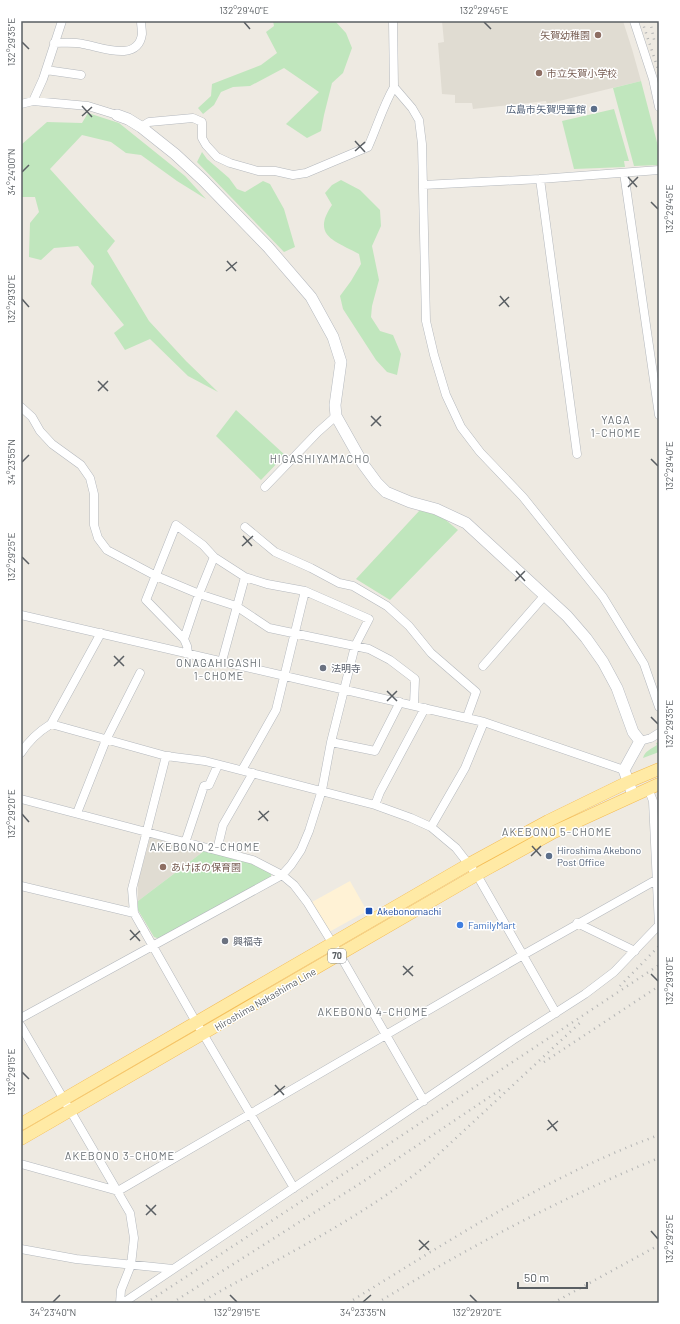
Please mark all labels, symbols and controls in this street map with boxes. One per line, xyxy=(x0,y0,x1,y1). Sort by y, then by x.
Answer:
text: 132°29'40"E xyxy=(219,4,269,16)
text: 132°29'45"E xyxy=(460,4,508,16)
text: 132°29'35"E xyxy=(5,18,17,66)
place label: 矢賀幼稚園 xyxy=(540,29,590,41)
marker: 矢賀幼稚園 xyxy=(593,30,603,40)
place label: 市立矢賀小学校 xyxy=(547,67,617,79)
marker: 市立矢賀小学校 xyxy=(534,68,544,78)
place label: 広島市矢賀児童館 xyxy=(506,103,586,115)
marker: 広島市矢賀児童館 xyxy=(589,104,599,114)
text: 34°24'00"N xyxy=(5,148,17,196)
text: 132°29'45"E xyxy=(663,185,675,233)
text: 132°29'30"E xyxy=(5,274,17,324)
district label: YAGA 1-CHOME xyxy=(591,413,641,439)
text: 34°23'55"N xyxy=(5,439,17,485)
text: 132°29'40"E xyxy=(663,441,675,491)
district label: HIGASHIYAMACHO xyxy=(270,452,370,465)
text: 132°29'25"E xyxy=(5,533,17,581)
district label: ONAGAHIGASHI 1-CHOME xyxy=(176,656,262,682)
place label: 法明寺 xyxy=(331,662,361,674)
marker: 法明寺 xyxy=(318,663,328,673)
text: 132°29'35"E xyxy=(663,700,675,748)
text: 132°29'20"E xyxy=(5,789,17,839)
district label: AKEBONO 5-CHOME xyxy=(502,825,612,838)
district label: AKEBONO 2-CHOME xyxy=(150,840,260,853)
place label: Hiroshima Akebono Post Office xyxy=(557,844,641,868)
marker: Hiroshima Akebono Post Office xyxy=(544,851,554,861)
place label: あけぼの保育園 xyxy=(171,861,241,873)
marker: あけぼの保育園 xyxy=(158,862,168,872)
place label: Akebonomachi xyxy=(377,905,441,917)
marker: Akebonomachi xyxy=(364,906,374,916)
place label: FamilyMart xyxy=(468,919,516,931)
marker: FamilyMart xyxy=(455,920,465,930)
place label: 興福寺 xyxy=(233,935,263,947)
marker: 興福寺 xyxy=(220,936,230,946)
road number: 70 xyxy=(328,949,346,963)
text: 132°29'30"E xyxy=(663,956,675,1006)
street label: Hiroshima Nakashima Line xyxy=(212,965,318,1033)
district label: AKEBONO 4-CHOME xyxy=(318,1005,428,1018)
text: 132°29'15"E xyxy=(5,1048,17,1096)
district label: AKEBONO 3-CHOME xyxy=(65,1149,175,1162)
text: 132°29'25"E xyxy=(663,1215,675,1263)
scale bar xyxy=(518,1264,587,1290)
text: 50 m xyxy=(524,1270,549,1284)
text: 34°23'40"N xyxy=(30,1306,76,1318)
text: 132°29'15"E xyxy=(213,1306,261,1318)
text: 34°23'35"N xyxy=(340,1306,386,1318)
text: 132°29'20"E xyxy=(452,1306,502,1318)

